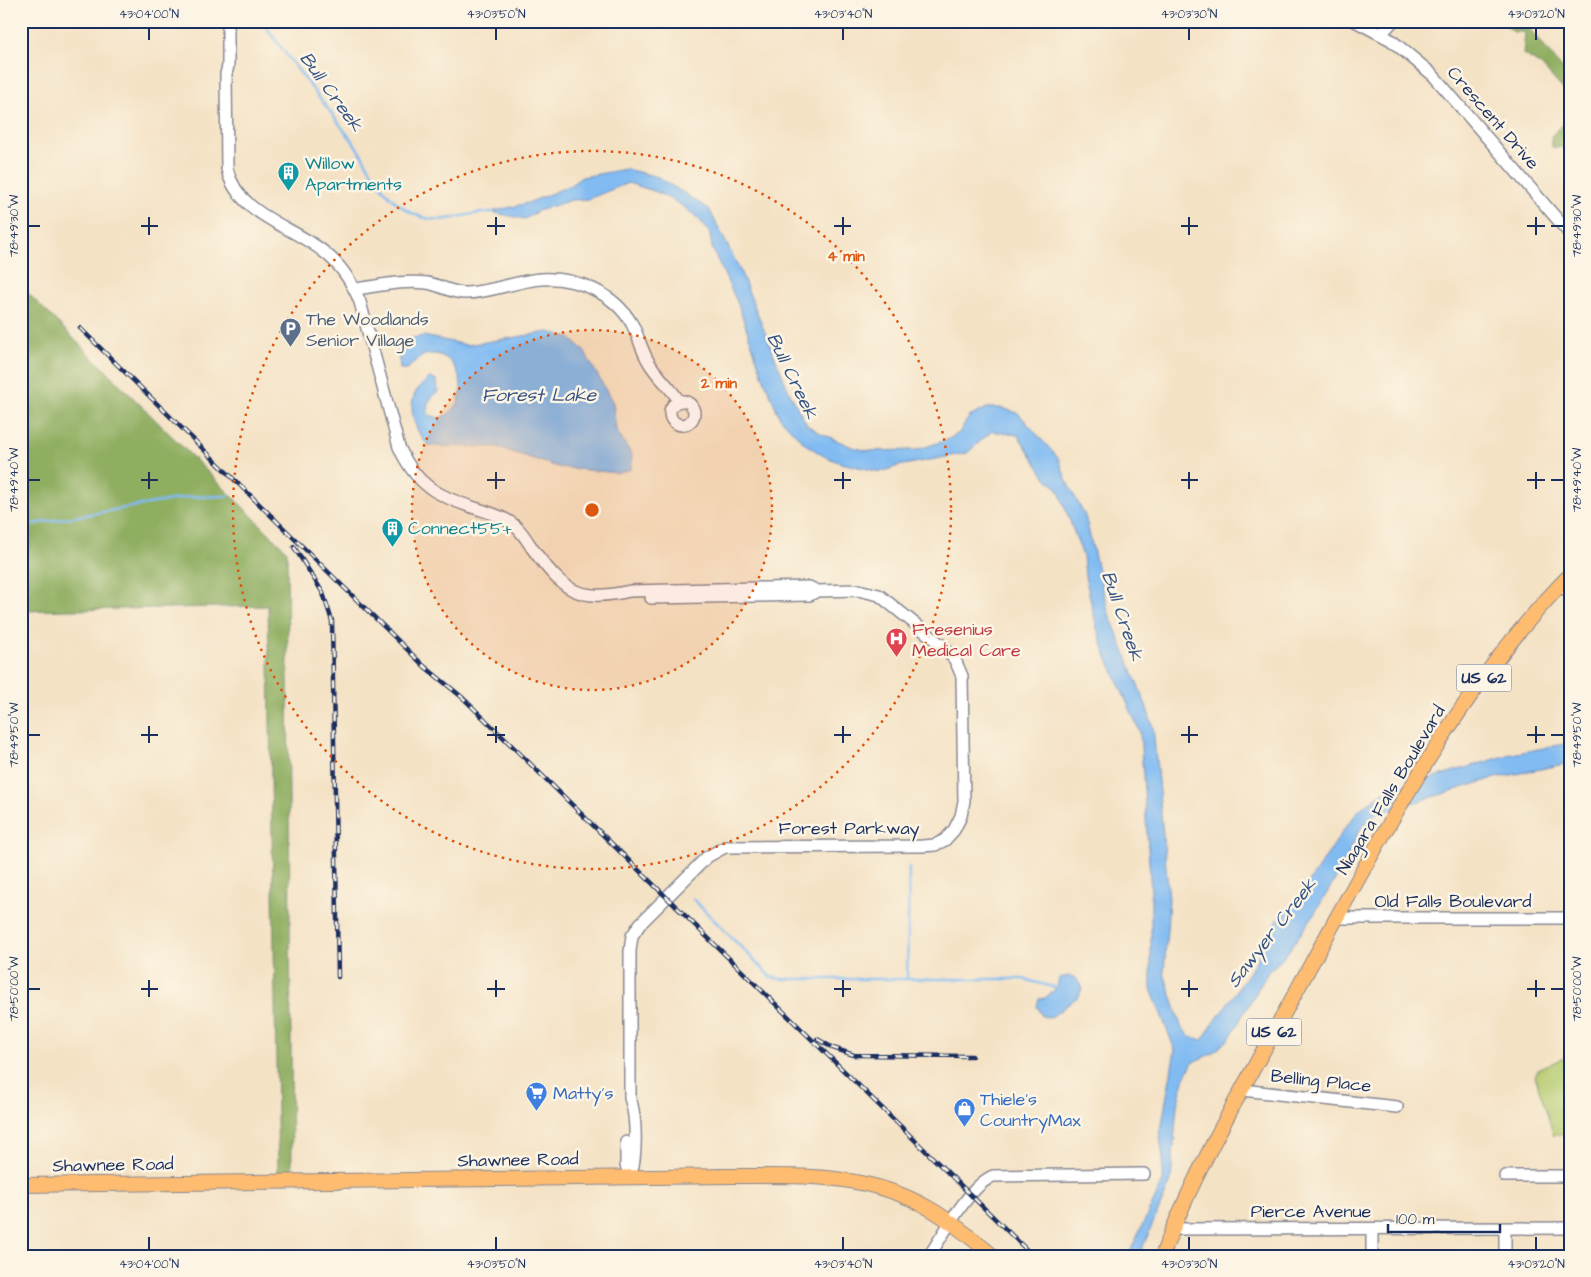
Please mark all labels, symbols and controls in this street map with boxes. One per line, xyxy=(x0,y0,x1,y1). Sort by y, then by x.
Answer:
text: 43°04'00"N xyxy=(119,6,180,23)
text: 43°03'50"N xyxy=(467,6,526,23)
text: 43°03'40"N xyxy=(814,6,873,23)
text: 43°03'30"N xyxy=(1161,6,1218,23)
text: 43°03'20"N xyxy=(1507,6,1565,23)
water label: Bull Creek xyxy=(293,46,369,138)
street label: Crescent Drive xyxy=(1441,61,1545,175)
place label: Willow Apartments xyxy=(305,151,402,197)
building icon: Willow Apartments xyxy=(277,161,301,192)
text: 78°49'30"W xyxy=(6,194,23,257)
text: 78°49'30"W xyxy=(1569,194,1586,257)
text: 4 min xyxy=(827,246,865,267)
place label: The Woodlands Senior Village xyxy=(306,307,429,354)
parking icon: The Woodlands Senior Village xyxy=(278,317,302,348)
water label: Bull Creek xyxy=(760,328,825,424)
text: 2 min xyxy=(700,373,738,394)
water label: Forest Lake xyxy=(482,382,598,409)
text: 78°49'40"W xyxy=(6,447,23,512)
text: 78°49'40"W xyxy=(1569,447,1586,512)
centre of rings xyxy=(583,501,601,519)
building icon: Connect55+ xyxy=(380,516,404,547)
place label: Connect55+ xyxy=(408,516,513,541)
water label: Bull Creek xyxy=(1094,568,1150,665)
place label: Fresenius Medical Care xyxy=(912,617,1021,663)
hospital icon: Fresenius Medical Care xyxy=(884,627,908,658)
road number: US 62 xyxy=(1456,664,1512,691)
street label: Niagara Falls Boulevard xyxy=(1330,701,1452,880)
text: 78°49'50"W xyxy=(6,702,23,767)
text: 78°49'50"W xyxy=(1569,702,1586,767)
street label: Forest Parkway xyxy=(779,816,920,842)
water label: Sawyer Creek xyxy=(1221,872,1324,993)
street label: Old Falls Boulevard xyxy=(1374,889,1532,914)
text: 78°50'00"W xyxy=(6,956,23,1022)
text: 78°50'00"W xyxy=(1569,956,1586,1022)
road number: US 62 xyxy=(1246,1019,1302,1046)
street label: Belling Place xyxy=(1269,1063,1373,1100)
supermarket icon: Matty's xyxy=(525,1081,549,1112)
place label: Matty's xyxy=(553,1081,613,1107)
place label: Thiele's CountryMax xyxy=(980,1087,1081,1134)
shop icon: Thiele's CountryMax xyxy=(952,1097,976,1128)
street label: Shawnee Road xyxy=(457,1146,579,1174)
street label: Shawnee Road xyxy=(52,1151,174,1179)
street label: Pierce Avenue xyxy=(1251,1199,1372,1224)
scale bar xyxy=(1388,1202,1501,1234)
text: 100 m xyxy=(1396,1209,1435,1230)
text: 43°04'00"N xyxy=(119,1256,180,1273)
text: 43°03'50"N xyxy=(467,1256,526,1273)
text: 43°03'40"N xyxy=(814,1256,873,1273)
text: 43°03'30"N xyxy=(1161,1256,1218,1273)
text: 43°03'20"N xyxy=(1507,1256,1565,1273)

